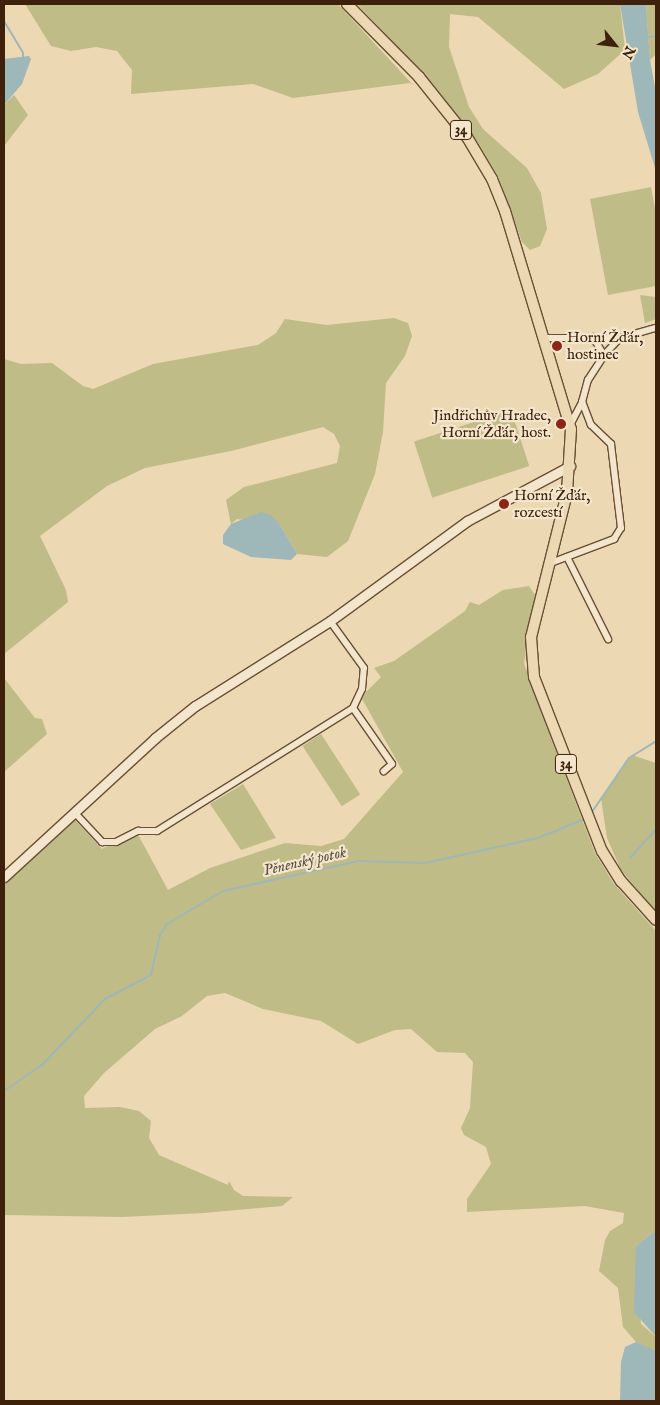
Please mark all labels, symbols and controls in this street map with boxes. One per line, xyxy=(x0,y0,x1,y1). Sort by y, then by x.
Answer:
north arrow xyxy=(590,20,640,70)
text: N xyxy=(617,43,639,62)
road number: 34 xyxy=(450,118,472,142)
place label: Horní Žďár, hostinec xyxy=(567,328,643,363)
marker: Horní Žďár, hostinec xyxy=(551,340,563,352)
place label: Jindřichův Hradec, Horní Žďár, host. xyxy=(433,406,551,441)
marker: Jindřichův Hradec, Horní Žďár, host. xyxy=(555,418,567,430)
place label: Horní Žďár, rozcestí xyxy=(514,486,590,521)
marker: Horní Žďár, rozcestí xyxy=(498,498,510,510)
road number: 34 xyxy=(555,752,577,776)
water label: Pěnenský potok xyxy=(262,843,348,881)

